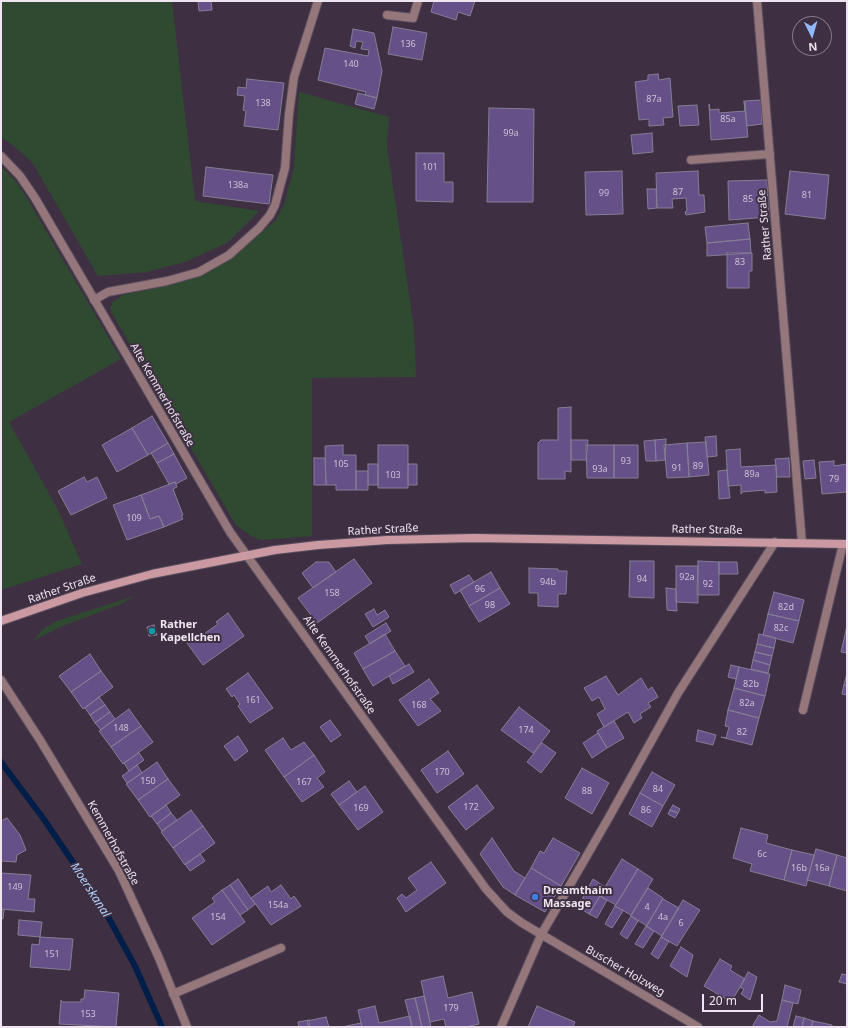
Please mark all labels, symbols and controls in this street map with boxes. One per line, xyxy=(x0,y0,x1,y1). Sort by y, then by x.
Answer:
north arrow xyxy=(792,16,832,56)
house number: 136 xyxy=(400,39,416,49)
text: N xyxy=(808,40,818,55)
house number: 140 xyxy=(343,59,359,69)
house number: 87a xyxy=(646,94,662,104)
house number: 138 xyxy=(255,98,271,108)
house number: 85a xyxy=(720,114,736,124)
house number: 99a xyxy=(503,128,519,138)
house number: 101 xyxy=(422,162,438,172)
house number: 138a xyxy=(228,180,248,190)
house number: 87 xyxy=(673,187,683,197)
house number: 99 xyxy=(599,188,609,198)
street label: Rather Straße xyxy=(755,189,775,261)
house number: 81 xyxy=(802,190,812,200)
house number: 85 xyxy=(743,194,753,204)
house number: 83 xyxy=(735,257,745,267)
street label: Alte Kemmerhofstraße xyxy=(127,341,197,449)
house number: 93 xyxy=(621,456,631,466)
house number: 105 xyxy=(333,459,349,469)
house number: 89 xyxy=(693,461,703,471)
house number: 91 xyxy=(672,463,682,473)
house number: 93a xyxy=(592,464,608,474)
house number: 89a xyxy=(744,469,760,479)
house number: 103 xyxy=(385,470,401,480)
house number: 79 xyxy=(829,474,839,484)
house number: 109 xyxy=(126,513,142,523)
street label: Rather Straße xyxy=(347,522,419,538)
street label: Rather Straße xyxy=(671,523,743,537)
street label: Rather Straße xyxy=(26,571,98,607)
house number: 92a xyxy=(679,572,695,582)
house number: 94 xyxy=(637,574,647,584)
house number: 94b xyxy=(540,577,556,587)
house number: 92 xyxy=(703,579,713,589)
house number: 96 xyxy=(475,584,485,594)
house number: 158 xyxy=(324,588,340,598)
house number: 98 xyxy=(485,600,495,610)
house number: 82d xyxy=(778,602,794,612)
street label: Alte Kemmerhofstraße xyxy=(300,613,378,717)
place label: Rather Kapellchen xyxy=(160,618,221,644)
house number: 82c xyxy=(774,623,788,633)
marker: Rather Kapellchen xyxy=(147,626,157,636)
house number: 82b xyxy=(743,679,759,689)
house number: 161 xyxy=(245,695,261,705)
house number: 82a xyxy=(739,698,755,708)
house number: 168 xyxy=(411,700,427,710)
house number: 148 xyxy=(113,723,129,733)
house number: 174 xyxy=(518,725,534,735)
house number: 82 xyxy=(737,727,747,737)
house number: 170 xyxy=(434,767,450,777)
house number: 150 xyxy=(140,776,156,786)
house number: 167 xyxy=(296,777,312,787)
house number: 84 xyxy=(653,784,663,794)
house number: 88 xyxy=(582,786,592,796)
street label: Kemmerhofstraße xyxy=(84,798,142,888)
house number: 172 xyxy=(463,802,479,812)
house number: 169 xyxy=(353,803,369,813)
house number: 86 xyxy=(641,805,651,815)
house number: 6c xyxy=(757,849,767,859)
water label: Moerskanal xyxy=(67,860,113,920)
house number: 16b xyxy=(791,863,807,873)
house number: 16a xyxy=(814,863,830,873)
house number: 149 xyxy=(7,882,23,892)
place label: Dreamthaim Massage xyxy=(543,884,612,910)
marker: Dreamthaim Massage xyxy=(530,892,540,902)
house number: 154a xyxy=(268,900,288,910)
house number: 4 xyxy=(644,902,650,912)
house number: 154 xyxy=(210,912,226,922)
house number: 4a xyxy=(658,912,668,922)
house number: 6 xyxy=(678,918,684,928)
street label: Buscher Holzweg xyxy=(583,943,667,999)
house number: 151 xyxy=(44,949,60,959)
scale bar xyxy=(704,986,765,1012)
text: 20 m xyxy=(709,992,737,1009)
house number: 179 xyxy=(443,1003,459,1013)
house number: 153 xyxy=(80,1009,96,1019)

